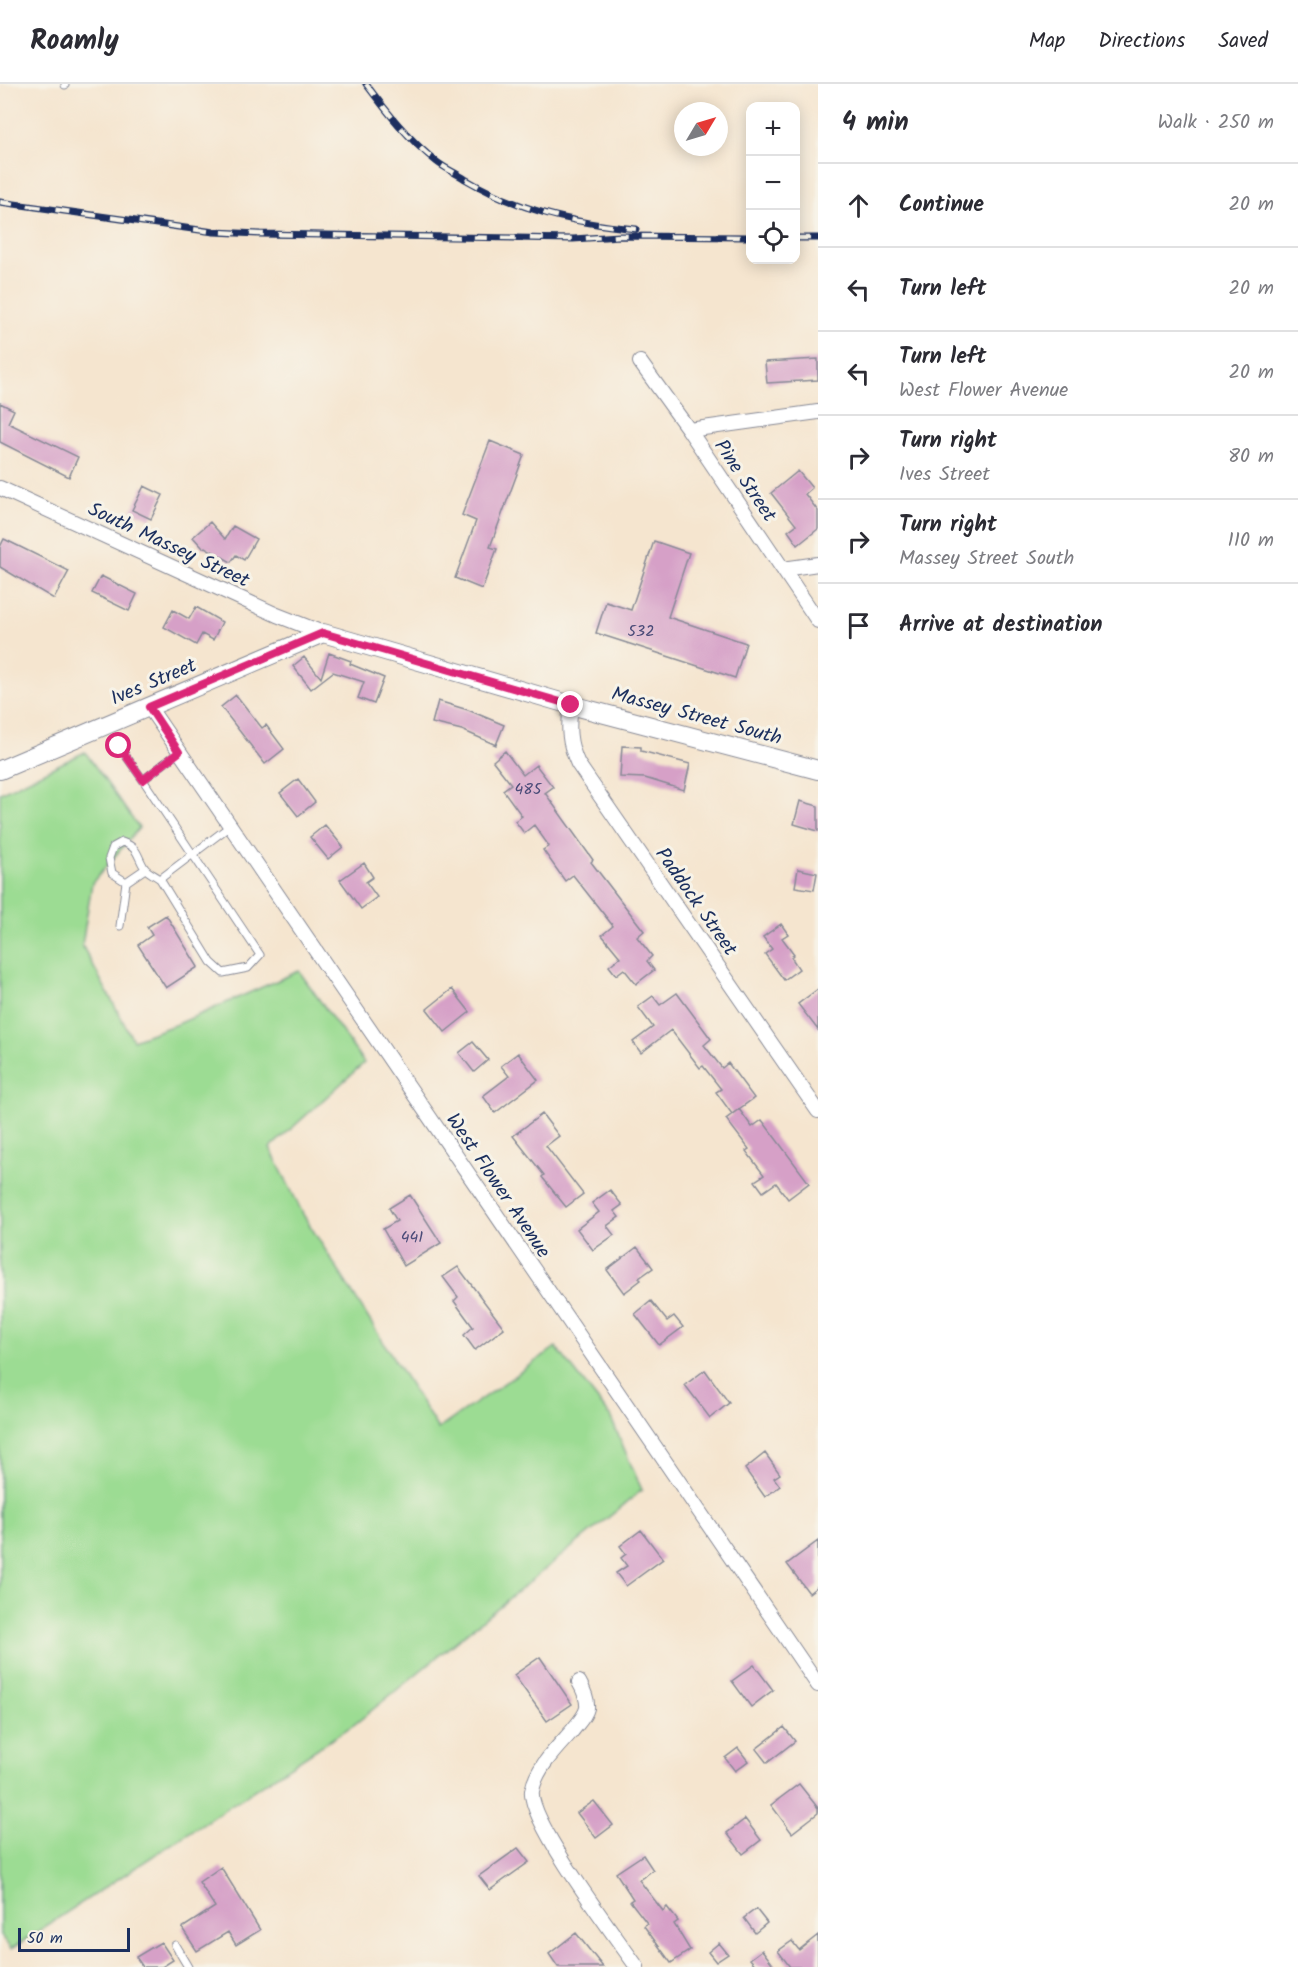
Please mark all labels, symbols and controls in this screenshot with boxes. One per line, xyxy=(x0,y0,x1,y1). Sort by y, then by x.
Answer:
text: Roamly xyxy=(30,19,119,64)
text: Map xyxy=(1029,25,1065,58)
text: Directions xyxy=(1098,25,1185,58)
text: Saved xyxy=(1218,25,1268,58)
north arrow xyxy=(674,102,728,156)
map controls xyxy=(746,102,800,264)
button: + xyxy=(746,102,800,156)
text: 4 min xyxy=(842,102,909,144)
text: Walk · 250 m xyxy=(1158,107,1274,139)
button: − xyxy=(746,156,800,210)
text: Continue xyxy=(899,188,984,223)
icon: ahead xyxy=(842,189,875,222)
text: 20 m xyxy=(1228,189,1274,221)
button: locate xyxy=(746,210,800,264)
text: Turn left xyxy=(899,272,986,307)
icon: left xyxy=(842,273,875,306)
text: 20 m xyxy=(1228,273,1274,305)
text: Turn left xyxy=(899,340,986,375)
icon: left xyxy=(842,357,875,390)
text: 20 m xyxy=(1228,357,1274,389)
text: West Flower Avenue xyxy=(899,375,1068,407)
text: Turn right xyxy=(899,424,997,459)
street label: Pine Street xyxy=(705,433,784,529)
icon: right xyxy=(842,441,875,474)
text: 80 m xyxy=(1228,441,1274,473)
text: Ives Street xyxy=(899,459,990,491)
street label: South Massey Street xyxy=(82,494,254,597)
text: Turn right xyxy=(899,508,997,543)
icon: right xyxy=(842,525,875,558)
text: 110 m xyxy=(1228,525,1274,557)
text: Massey Street South xyxy=(899,543,1074,575)
text: Arrive at destination xyxy=(899,608,1102,643)
icon: arrive xyxy=(842,609,875,642)
house number: 532 xyxy=(627,619,655,644)
street label: Ives Street xyxy=(106,650,202,715)
street label: Massey Street South xyxy=(608,679,785,755)
route end xyxy=(557,691,583,717)
route start xyxy=(105,732,131,758)
house number: 485 xyxy=(514,777,543,802)
street label: Paddock Street xyxy=(646,841,745,963)
street label: West Flower Avenue xyxy=(437,1107,558,1265)
house number: 441 xyxy=(401,1225,423,1250)
scale bar xyxy=(18,1925,130,1952)
text: 50 m xyxy=(27,1926,63,1951)

